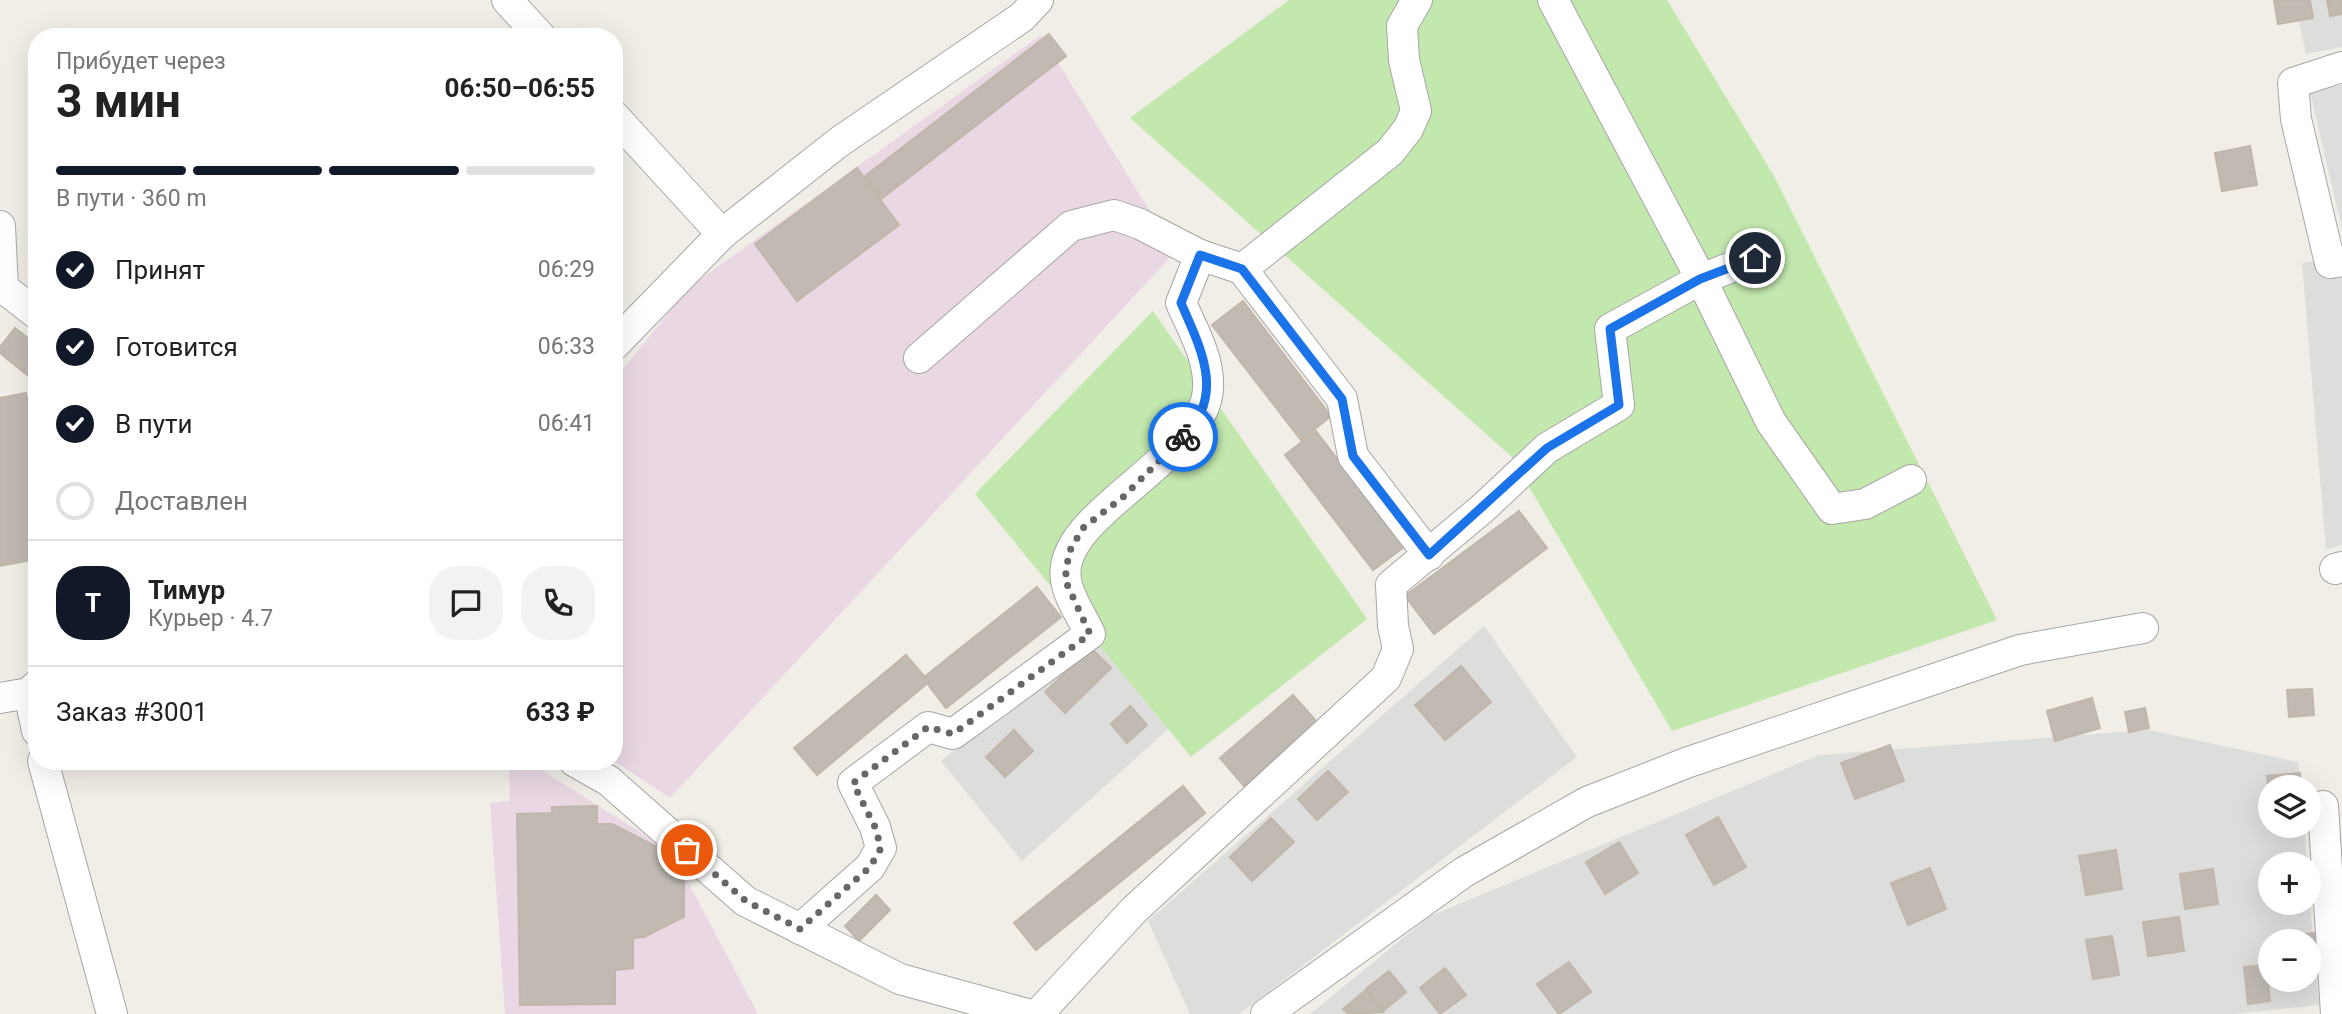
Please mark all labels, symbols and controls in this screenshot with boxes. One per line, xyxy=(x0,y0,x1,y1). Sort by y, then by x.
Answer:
text: Прибудет через xyxy=(56,48,226,75)
text: 06:50–06:55 xyxy=(445,73,595,103)
text: 3 мин xyxy=(56,74,181,128)
text: В пути · 360 m xyxy=(56,185,207,212)
pin xyxy=(1725,228,1785,288)
icon: home xyxy=(1736,239,1774,277)
icon: check xyxy=(56,251,94,289)
text: Принят xyxy=(115,255,205,285)
text: 06:29 xyxy=(538,256,595,283)
icon: check xyxy=(56,328,94,366)
text: Готовится xyxy=(115,332,238,362)
text: 06:33 xyxy=(538,333,595,360)
courier xyxy=(1148,402,1218,472)
icon: check xyxy=(56,405,94,443)
text: В пути xyxy=(115,409,192,439)
text: 06:41 xyxy=(538,410,595,437)
icon: bike xyxy=(1164,418,1202,456)
text: Доставлен xyxy=(115,486,248,516)
button: chat xyxy=(429,566,503,640)
button: phone xyxy=(521,566,595,640)
text: Тимур xyxy=(148,575,225,605)
text: Т xyxy=(85,588,101,618)
text: Курьер · 4.7 xyxy=(148,605,273,632)
text: Заказ #3001 xyxy=(56,697,208,727)
text: 633 ₽ xyxy=(525,697,595,727)
map controls xyxy=(2258,775,2321,992)
button: layers xyxy=(2258,775,2321,838)
pin xyxy=(657,820,717,880)
icon: bag xyxy=(668,831,706,869)
button: + xyxy=(2258,852,2321,915)
button: − xyxy=(2258,929,2321,992)

